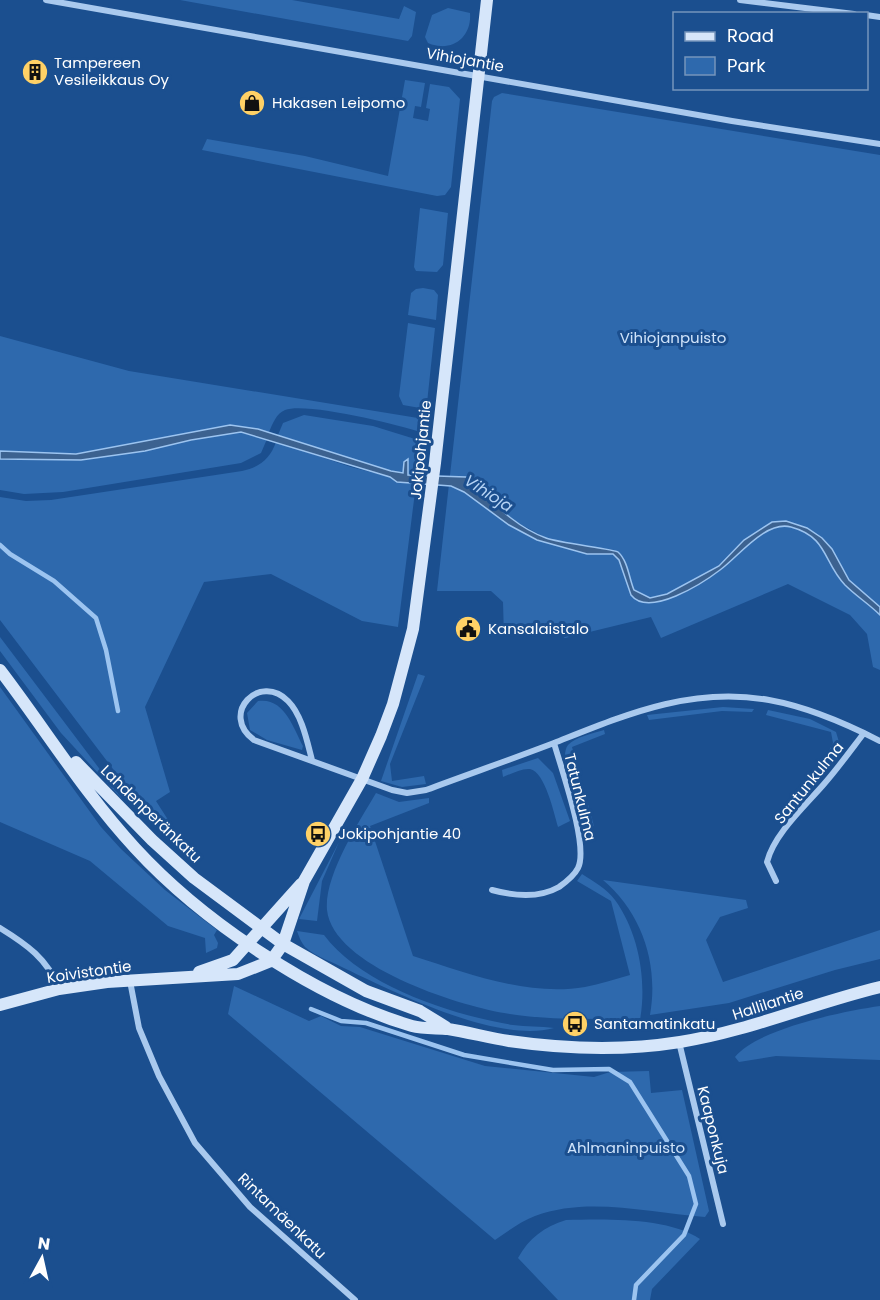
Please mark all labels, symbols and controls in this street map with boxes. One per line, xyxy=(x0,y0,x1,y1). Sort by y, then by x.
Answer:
legend xyxy=(673,12,868,90)
text: Road xyxy=(727,23,774,48)
street label: Vihiojantie xyxy=(425,42,506,77)
place label: Tampereen Vesileikkaus Oy xyxy=(54,52,169,90)
text: Park xyxy=(727,53,766,78)
building icon: Tampereen Vesileikkaus Oy xyxy=(20,57,50,87)
shop icon: Hakasen Leipomo xyxy=(237,88,267,118)
place label: Hakasen Leipomo xyxy=(272,92,405,113)
park label: Vihiojanpuisto xyxy=(620,327,726,348)
street label: Jokipohjantie xyxy=(405,399,436,501)
water label: Vihioja xyxy=(460,469,518,518)
public building icon: Kansalaistalo xyxy=(453,614,483,644)
place label: Kansalaistalo xyxy=(488,618,589,639)
street label: Santunkulma xyxy=(769,737,848,828)
street label: Tatunkulma xyxy=(559,751,602,843)
street label: Lahdenperänkatu xyxy=(96,760,206,867)
bus stop icon: Jokipohjantie 40 xyxy=(303,819,333,849)
place label: Jokipohjantie 40 xyxy=(338,823,461,844)
street label: Koivistontie xyxy=(45,955,133,988)
street label: Hallilantie xyxy=(730,982,806,1025)
bus stop icon: Santamatinkatu xyxy=(560,1009,590,1039)
place label: Santamatinkatu xyxy=(594,1013,715,1034)
street label: Kaaponkuja xyxy=(692,1084,735,1176)
park label: Ahlmaninpuisto xyxy=(567,1137,685,1158)
street label: Rintamäenkatu xyxy=(234,1168,331,1263)
north arrow xyxy=(12,1228,72,1288)
text: N xyxy=(36,1231,52,1256)

